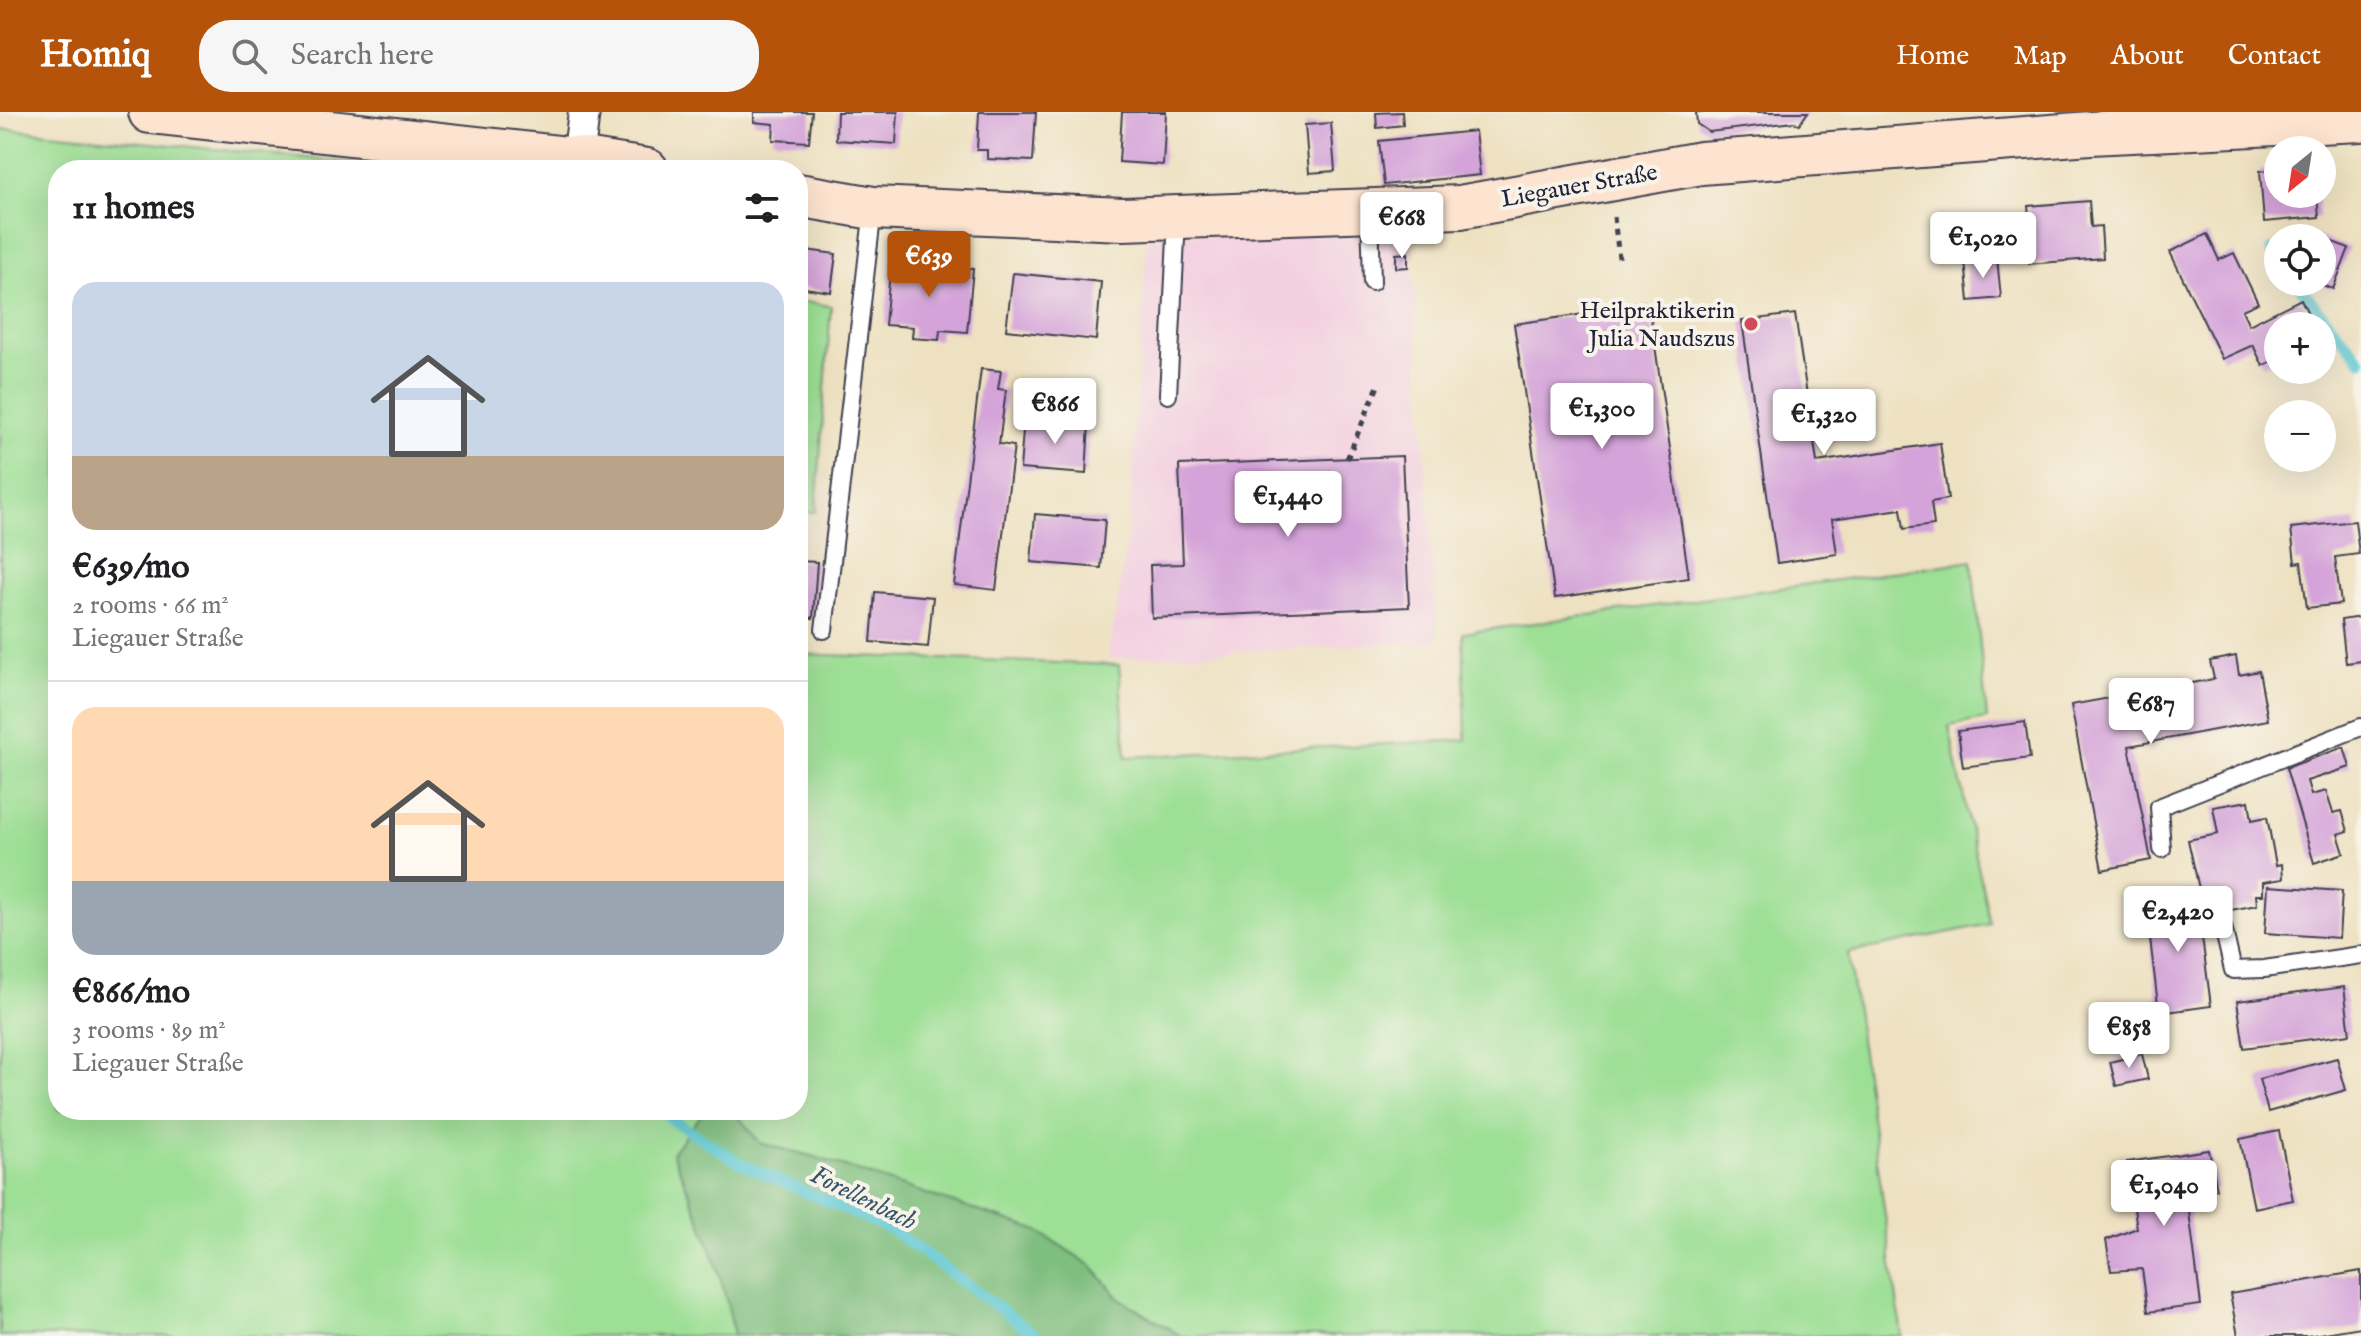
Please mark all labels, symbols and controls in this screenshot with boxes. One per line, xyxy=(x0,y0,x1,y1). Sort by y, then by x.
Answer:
search box xyxy=(199,20,759,92)
text: Homiq xyxy=(40,32,151,80)
icon: search xyxy=(227,34,271,78)
text: Search here xyxy=(291,37,434,75)
text: Home xyxy=(1896,39,1969,74)
text: Map xyxy=(2013,39,2067,74)
text: About xyxy=(2111,39,2184,74)
text: Contact xyxy=(2228,39,2321,74)
north arrow xyxy=(2264,136,2336,208)
map controls xyxy=(2264,136,2336,472)
street label: Liegauer Straße xyxy=(1499,157,1660,215)
icon: filters xyxy=(740,186,784,230)
text: 11 homes xyxy=(72,187,195,230)
pin: €668 xyxy=(1355,192,1449,260)
text: €668 xyxy=(1378,201,1426,234)
pin: €1,020 xyxy=(1918,212,2048,280)
text: €1,020 xyxy=(1948,221,2018,254)
button: locate xyxy=(2264,224,2336,296)
pin: €639 xyxy=(882,231,976,299)
text: €639 xyxy=(905,240,953,273)
place label: Heilpraktikerin Julia Naudszus xyxy=(1579,296,1735,355)
button: + xyxy=(2264,312,2336,384)
marker: Heilpraktikerin Julia Naudszus xyxy=(1742,315,1760,333)
icon: home xyxy=(356,334,500,478)
pin: €866 xyxy=(1008,378,1102,446)
pin: €1,300 xyxy=(1537,383,1667,451)
text: €866 xyxy=(1031,387,1079,420)
pin: €1,320 xyxy=(1759,389,1889,457)
text: €1,300 xyxy=(1568,392,1636,425)
text: €1,320 xyxy=(1791,398,1857,431)
button: − xyxy=(2264,400,2336,472)
pin: €1,440 xyxy=(1223,471,1353,539)
text: €1,440 xyxy=(1253,480,1323,513)
text: €639/mo xyxy=(72,546,190,589)
text: 2 rooms · 66 m² xyxy=(72,589,229,622)
text: Liegauer Straße xyxy=(72,622,244,655)
pin: €687 xyxy=(2104,678,2198,746)
text: €687 xyxy=(2127,687,2175,720)
icon: home xyxy=(356,759,500,903)
pin: €2,420 xyxy=(2113,886,2243,954)
text: €2,420 xyxy=(2142,895,2214,928)
text: €866/mo xyxy=(72,971,190,1014)
pin: €858 xyxy=(2082,1002,2176,1070)
text: €858 xyxy=(2106,1011,2152,1044)
text: 3 rooms · 89 m² xyxy=(72,1014,226,1047)
text: Liegauer Straße xyxy=(72,1047,244,1080)
water label: Forellenbach xyxy=(805,1158,922,1238)
pin: €1,040 xyxy=(2099,1160,2229,1228)
text: €1,040 xyxy=(2129,1169,2199,1202)

